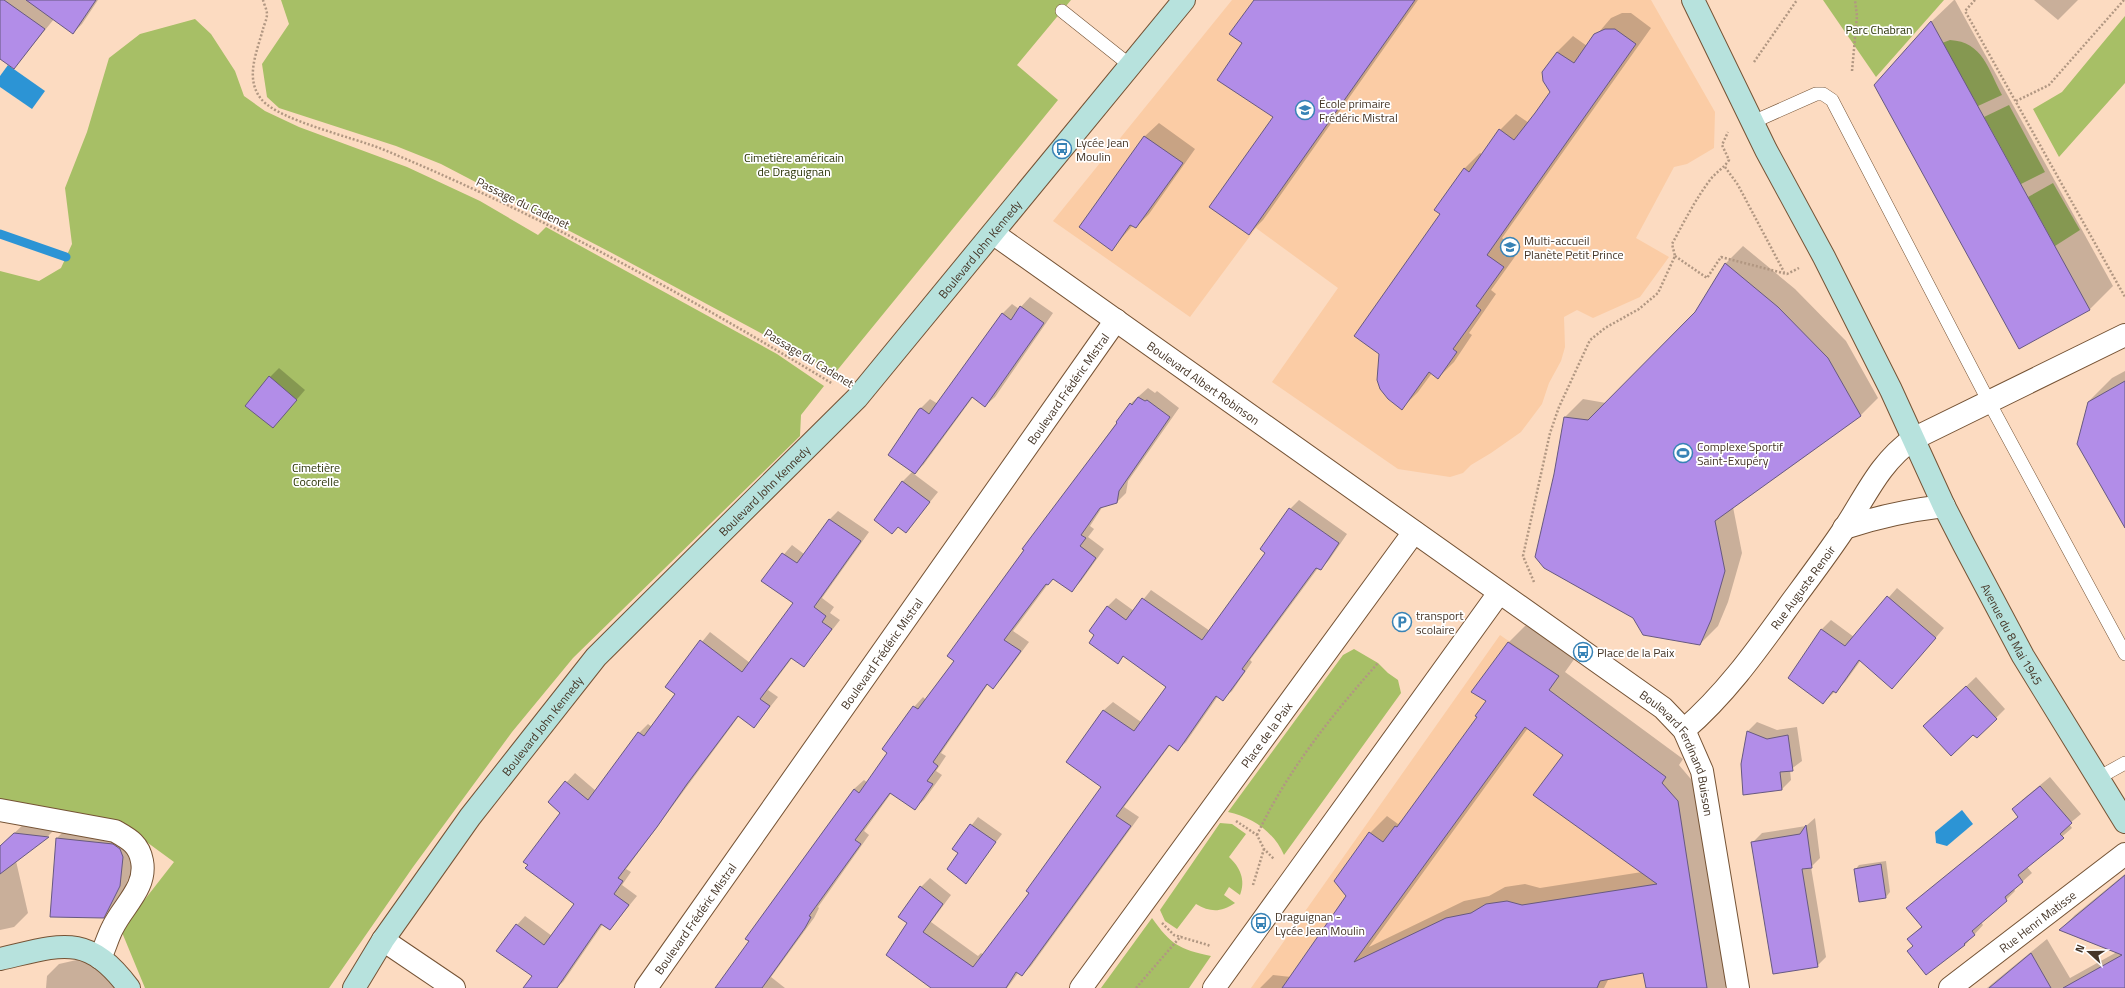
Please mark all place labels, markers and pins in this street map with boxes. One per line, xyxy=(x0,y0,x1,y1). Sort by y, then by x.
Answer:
place label: École primaire Frédéric Mistral xyxy=(1319,94,1398,127)
school or university icon: École primaire Frédéric Mistral xyxy=(1294,99,1316,121)
place label: Lycée Jean Moulin xyxy=(1076,133,1129,166)
bus stop icon: Lycée Jean Moulin xyxy=(1051,138,1073,160)
place label: Multi-accueil Planète Petit Prince xyxy=(1524,231,1624,264)
school or university icon: Multi-accueil Planète Petit Prince xyxy=(1499,236,1521,258)
place label: Complexe Sportif Saint-Exupéry xyxy=(1697,437,1783,470)
sports icon: Complexe Sportif Saint-Exupéry xyxy=(1672,442,1694,464)
place label: transport scolaire xyxy=(1416,606,1464,639)
parking icon: transport scolaire xyxy=(1391,611,1413,633)
bus stop icon: Place de la Paix xyxy=(1572,641,1594,663)
place label: Place de la Paix xyxy=(1597,643,1675,662)
place label: Draguignan - Lycée Jean Moulin xyxy=(1275,907,1365,940)
bus stop icon: Draguignan - Lycée Jean Moulin xyxy=(1250,912,1272,934)

